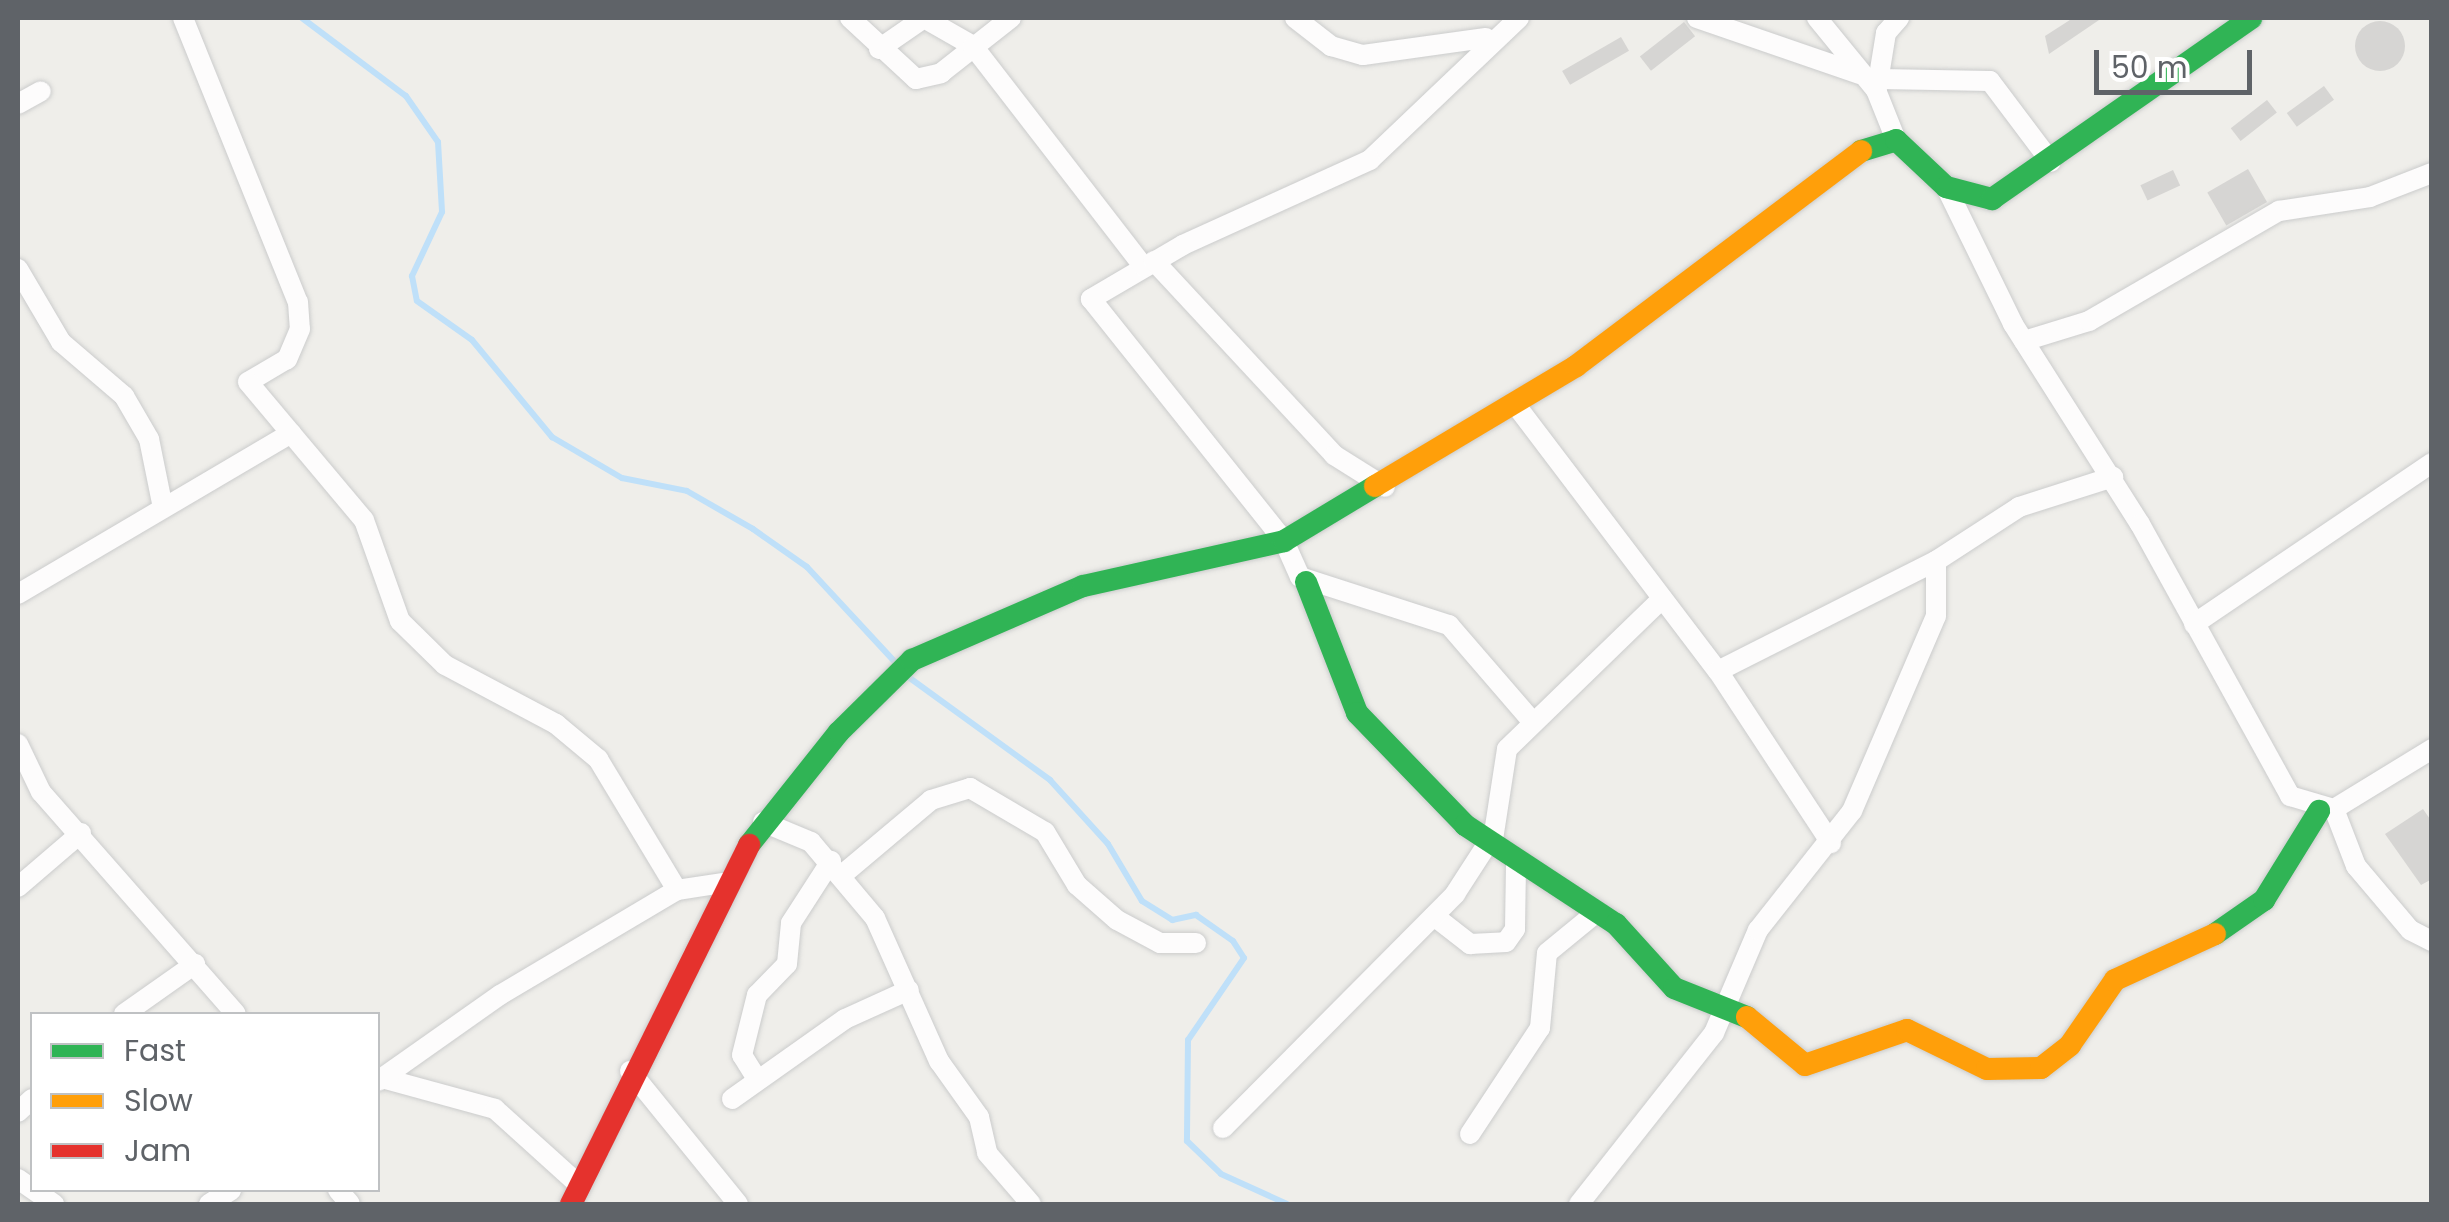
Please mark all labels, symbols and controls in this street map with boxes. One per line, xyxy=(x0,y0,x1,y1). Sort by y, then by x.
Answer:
scale bar xyxy=(2099,30,2256,92)
text: 50 m xyxy=(2111,46,2188,89)
legend xyxy=(30,1012,380,1192)
text: Fast xyxy=(124,1029,186,1072)
text: Slow xyxy=(124,1079,193,1122)
text: Jam xyxy=(124,1129,191,1172)

